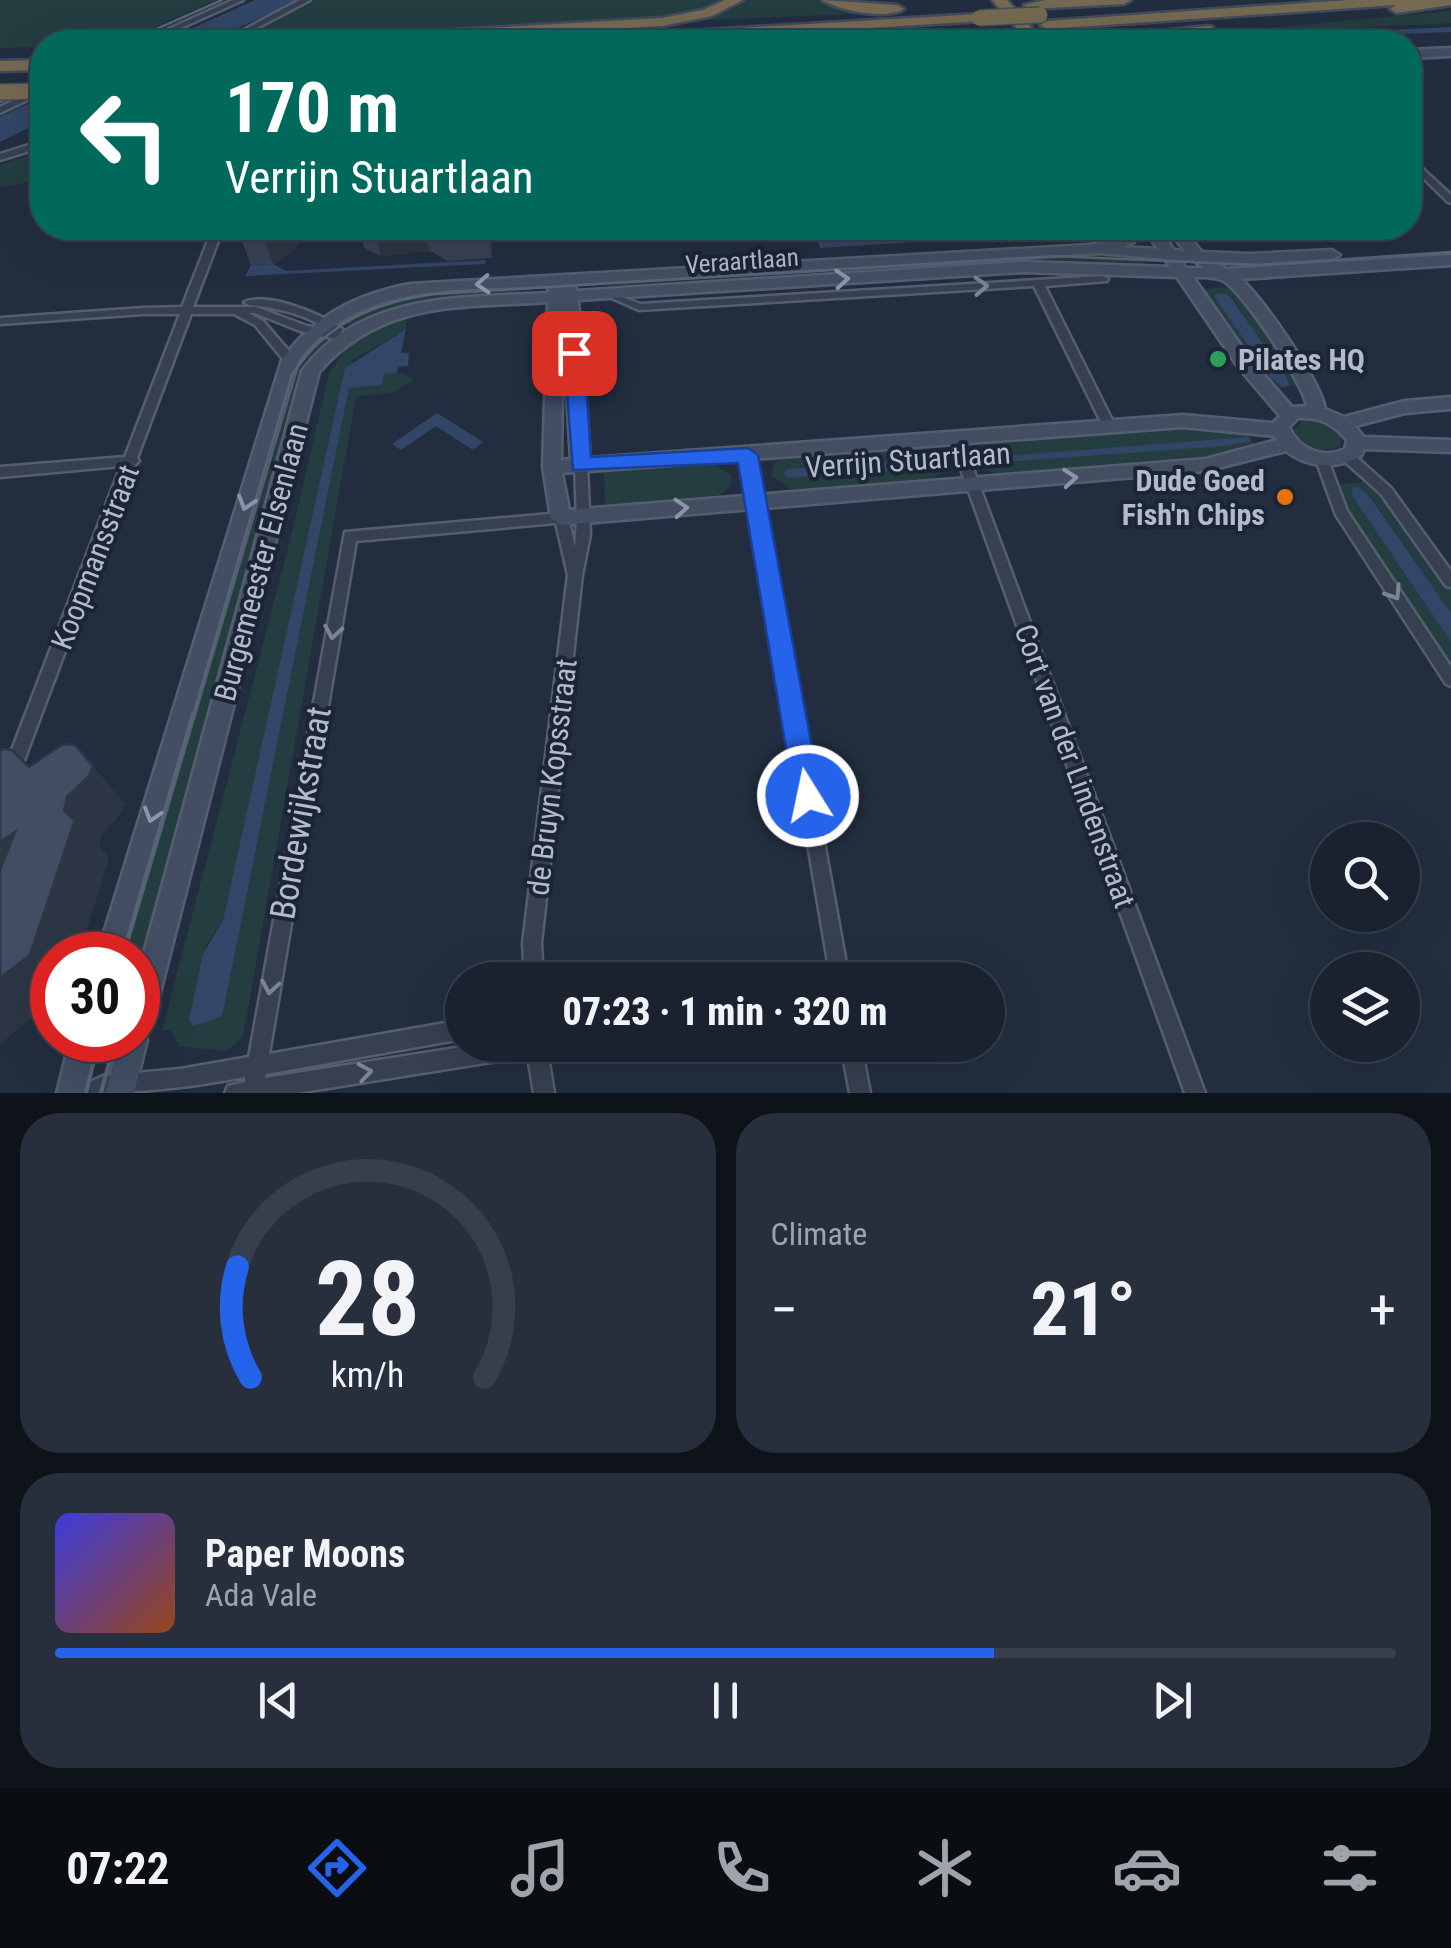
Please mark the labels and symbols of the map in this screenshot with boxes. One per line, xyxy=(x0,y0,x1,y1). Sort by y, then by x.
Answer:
street label: Veraartlaan xyxy=(684,243,800,279)
one-way arrow xyxy=(835,269,851,290)
one-way arrow xyxy=(475,273,491,294)
one-way arrow xyxy=(973,276,989,297)
pin xyxy=(532,311,617,396)
place label: Pilates HQ xyxy=(1238,342,1365,377)
marker: Pilates HQ xyxy=(1207,348,1229,370)
street label: Burgemeester Elsenlaan xyxy=(207,419,315,705)
street label: Verrijn Stuartlaan xyxy=(804,435,1012,485)
street label: Koopmansstraat xyxy=(44,460,146,654)
place label: Dude Goed Fish'n Chips xyxy=(1122,463,1265,532)
one-way arrow xyxy=(1062,467,1078,489)
marker: Dude Goed Fish'n Chips xyxy=(1274,486,1296,508)
one-way arrow xyxy=(237,494,258,511)
one-way arrow xyxy=(674,497,690,519)
one-way arrow xyxy=(1382,582,1400,601)
street label: Cort van der Lindenstraat xyxy=(1007,620,1143,912)
one-way arrow xyxy=(323,624,344,640)
street label: de Bruyn Kopsstraat xyxy=(520,657,584,897)
street label: Bordewijkstraat xyxy=(262,703,340,923)
position arrow xyxy=(756,744,860,848)
one-way arrow xyxy=(143,805,164,822)
speed limit sign: 30 xyxy=(30,932,160,1062)
one-way arrow xyxy=(260,978,281,995)
one-way arrow xyxy=(357,1063,374,1084)

